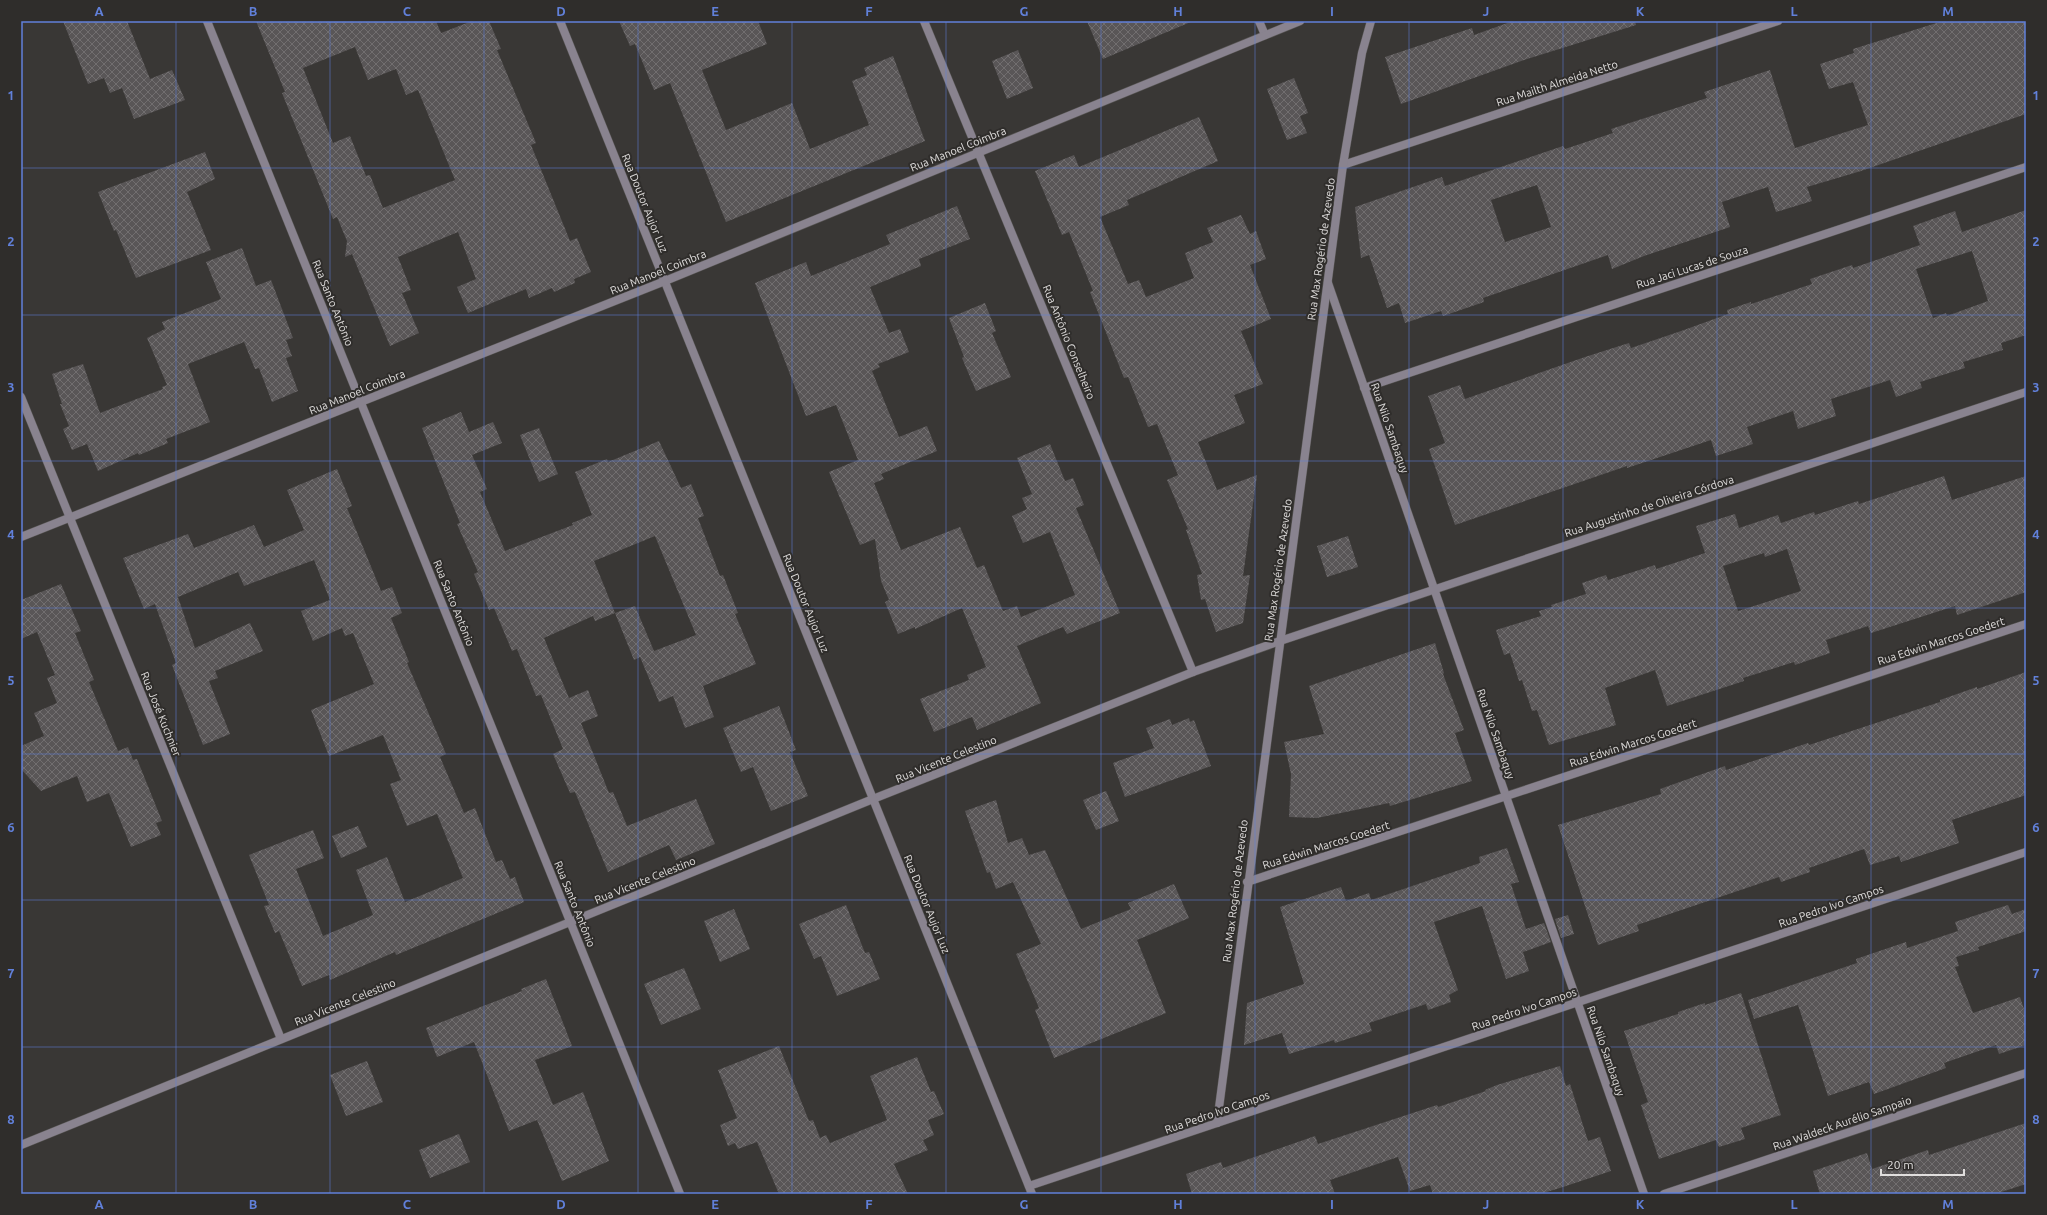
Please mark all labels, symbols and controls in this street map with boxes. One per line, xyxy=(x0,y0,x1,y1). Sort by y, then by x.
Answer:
text: A xyxy=(94,4,104,18)
text: B xyxy=(249,4,258,18)
text: C xyxy=(403,4,412,18)
text: D xyxy=(556,4,566,18)
text: E xyxy=(711,4,719,18)
text: F xyxy=(865,4,873,18)
text: G xyxy=(1020,4,1029,18)
text: H xyxy=(1173,4,1183,18)
text: I xyxy=(1330,4,1334,18)
text: J xyxy=(1483,4,1489,18)
text: K xyxy=(1636,4,1645,18)
text: L xyxy=(1790,4,1798,18)
text: M xyxy=(1942,4,1954,18)
street label: Rua Mailth Almeida Netto xyxy=(1495,58,1619,108)
text: 1 xyxy=(7,88,15,102)
text: 1 xyxy=(2032,88,2040,102)
street label: Rua Manoel Coimbra xyxy=(908,124,1008,174)
street label: Rua Doutor Aujor Luz xyxy=(620,152,670,254)
street label: Rua Max Rogério de Azevedo xyxy=(1305,177,1337,321)
text: 2 xyxy=(7,234,15,248)
text: 2 xyxy=(2032,234,2040,248)
street label: Rua Jaci Lucas de Souza xyxy=(1635,243,1749,291)
street label: Rua Manoel Coimbra xyxy=(608,247,708,297)
street label: Rua Santo Antônio xyxy=(310,258,356,348)
street label: Rua Antônio Conselheiro xyxy=(1041,283,1097,401)
street label: Rua Manoel Coimbra xyxy=(307,367,407,417)
text: 3 xyxy=(7,380,15,394)
text: 3 xyxy=(2032,380,2040,394)
street label: Rua Nilo Sambaquy xyxy=(1369,381,1411,475)
street label: Rua Augustinho de Oliveira Córdova xyxy=(1563,473,1735,539)
street label: Rua Max Rogério de Azevedo xyxy=(1262,498,1294,642)
text: 4 xyxy=(7,527,15,541)
text: 4 xyxy=(2032,527,2040,541)
street label: Rua Doutor Aujor Luz xyxy=(781,552,831,654)
street label: Rua Santo Antônio xyxy=(431,558,477,648)
street label: Rua Edwin Marcos Goedert xyxy=(1876,615,2007,667)
street label: Rua José Kuchnier xyxy=(139,670,184,759)
text: 5 xyxy=(7,673,15,687)
text: 5 xyxy=(2032,673,2040,687)
street label: Rua Nilo Sambaquy xyxy=(1475,687,1517,781)
street label: Rua Edwin Marcos Goedert xyxy=(1568,717,1699,769)
street label: Rua Vicente Celestino xyxy=(894,733,998,785)
street label: Rua Max Rogério de Azevedo xyxy=(1220,819,1250,963)
street label: Rua Edwin Marcos Goedert xyxy=(1261,819,1392,871)
text: 6 xyxy=(7,820,15,834)
text: 6 xyxy=(2032,820,2040,834)
street label: Rua Doutor Aujor Luz xyxy=(902,853,952,955)
street label: Rua Vicente Celestino xyxy=(593,854,697,906)
street label: Rua Santo Antônio xyxy=(552,859,598,949)
street label: Rua Pedro Ivo Campos xyxy=(1777,882,1885,930)
text: 7 xyxy=(7,966,15,980)
text: 7 xyxy=(2032,966,2040,980)
street label: Rua Vicente Celestino xyxy=(293,976,397,1028)
street label: Rua Pedro Ivo Campos xyxy=(1470,985,1578,1033)
street label: Rua Nilo Sambaquy xyxy=(1585,1004,1627,1098)
street label: Rua Pedro Ivo Campos xyxy=(1163,1088,1271,1136)
street label: Rua Waldeck Aurélio Sampaio xyxy=(1771,1094,1913,1152)
text: 8 xyxy=(7,1112,15,1126)
text: 8 xyxy=(2032,1112,2040,1126)
scale bar xyxy=(1881,1151,1964,1177)
text: 20 m xyxy=(1887,1158,1914,1171)
text: A xyxy=(94,1197,104,1211)
text: B xyxy=(249,1197,258,1211)
text: C xyxy=(403,1197,412,1211)
text: D xyxy=(556,1197,566,1211)
text: E xyxy=(711,1197,719,1211)
text: F xyxy=(865,1197,873,1211)
text: G xyxy=(1020,1197,1029,1211)
text: H xyxy=(1173,1197,1183,1211)
text: I xyxy=(1330,1197,1334,1211)
text: J xyxy=(1483,1197,1489,1211)
text: K xyxy=(1636,1197,1645,1211)
text: L xyxy=(1790,1197,1798,1211)
text: M xyxy=(1942,1197,1954,1211)

